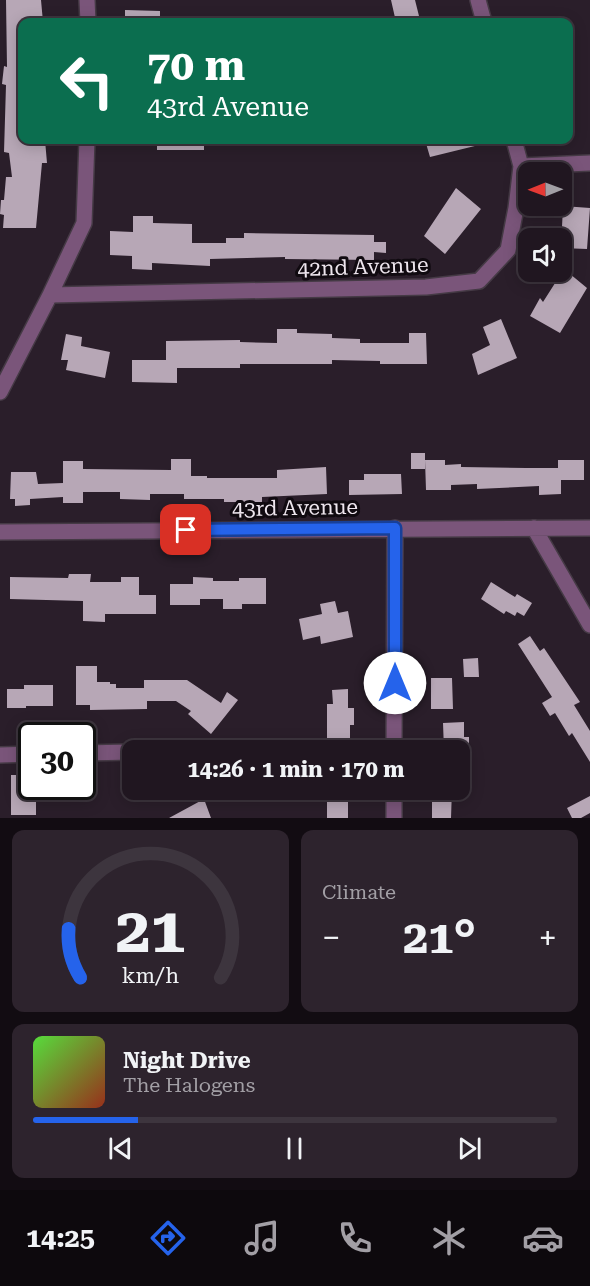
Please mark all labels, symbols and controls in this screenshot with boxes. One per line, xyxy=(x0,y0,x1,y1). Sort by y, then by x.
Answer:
text: 70 m xyxy=(147,41,245,90)
icon: left xyxy=(48,42,126,120)
text: 43rd Avenue xyxy=(147,91,309,123)
north arrow xyxy=(518,162,572,216)
map controls xyxy=(518,162,572,282)
button: sound xyxy=(518,228,572,282)
street label: 42nd Avenue xyxy=(297,253,429,281)
street label: 43rd Avenue xyxy=(232,495,358,521)
pin xyxy=(160,504,211,555)
icon: arrive xyxy=(169,513,202,546)
position arrow xyxy=(363,651,427,715)
speed limit sign: 30 xyxy=(18,722,96,800)
text: 14:26 · 1 min · 170 m xyxy=(187,757,405,782)
text: Climate xyxy=(322,880,396,904)
text: 21 xyxy=(116,894,185,967)
text: 21° xyxy=(403,911,476,964)
text: − xyxy=(322,918,340,957)
text: + xyxy=(539,918,557,957)
text: km/h xyxy=(122,963,179,988)
text: Night Drive xyxy=(123,1048,251,1073)
text: The Halogens xyxy=(123,1073,255,1097)
icon: previous xyxy=(104,1132,137,1165)
icon: pause xyxy=(278,1132,311,1165)
icon: next xyxy=(453,1132,486,1165)
icon: directions xyxy=(147,1217,189,1259)
icon: music xyxy=(241,1217,283,1259)
icon: phone xyxy=(334,1217,376,1259)
icon: climate xyxy=(428,1217,470,1259)
icon: car xyxy=(522,1217,564,1259)
text: 14:25 xyxy=(26,1222,95,1254)

